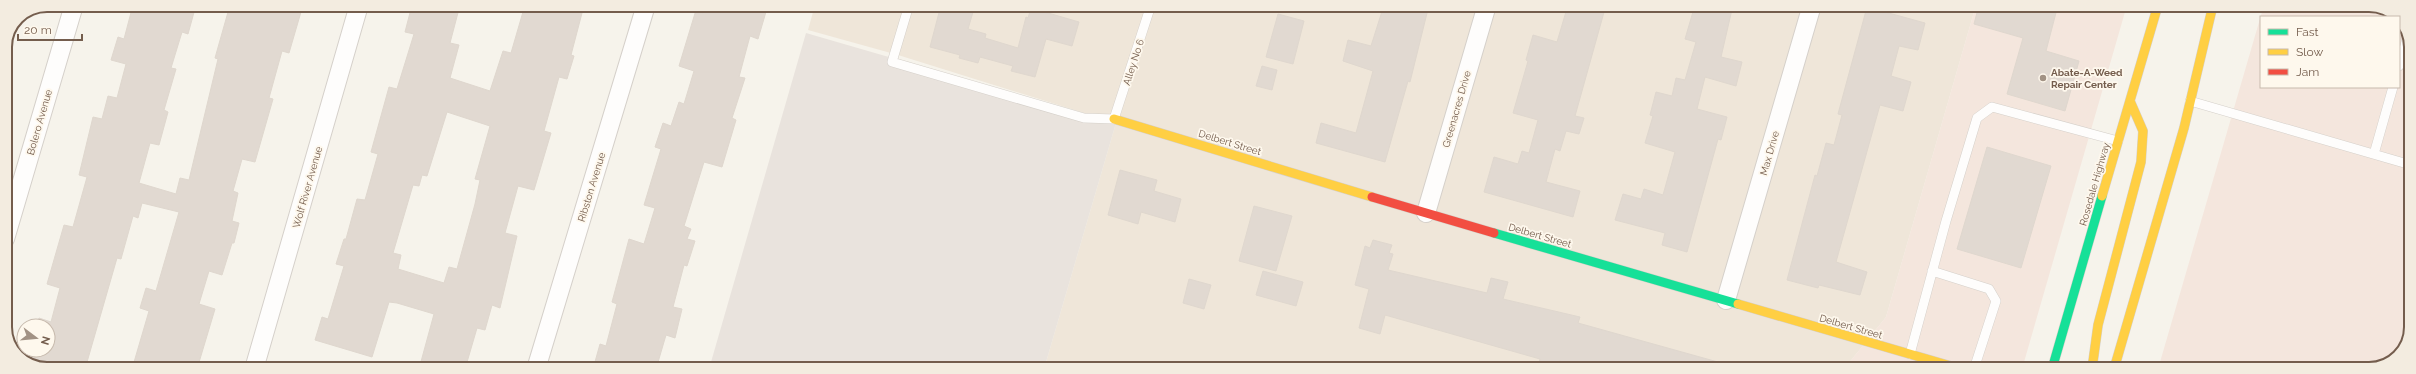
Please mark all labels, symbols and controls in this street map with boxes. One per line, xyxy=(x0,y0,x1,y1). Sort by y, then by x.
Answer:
scale bar xyxy=(18,16,82,42)
legend xyxy=(2260,16,2400,88)
text: 20 m xyxy=(24,23,52,37)
text: Fast xyxy=(2296,25,2319,39)
street label: Alley No 6 xyxy=(1121,38,1146,87)
text: Slow xyxy=(2296,45,2323,59)
text: Jam xyxy=(2296,65,2319,79)
place label: Abate-A-Weed Repair Center xyxy=(2051,67,2123,90)
street label: Greenacres Drive xyxy=(1440,69,1473,149)
marker: Abate-A-Weed Repair Center xyxy=(2038,73,2048,83)
street label: Bolero Avenue xyxy=(25,88,54,156)
street label: Delbert Street xyxy=(1197,128,1263,157)
street label: Max Drive xyxy=(1758,130,1781,177)
street label: Rosedale Highway xyxy=(2077,141,2112,227)
street label: Wolf River Avenue xyxy=(291,145,324,229)
street label: Ribston Avenue xyxy=(576,151,607,223)
street label: Delbert Street xyxy=(1507,221,1573,250)
street label: Delbert Street xyxy=(1818,312,1884,341)
north arrow xyxy=(16,318,56,358)
text: N xyxy=(38,335,53,346)

